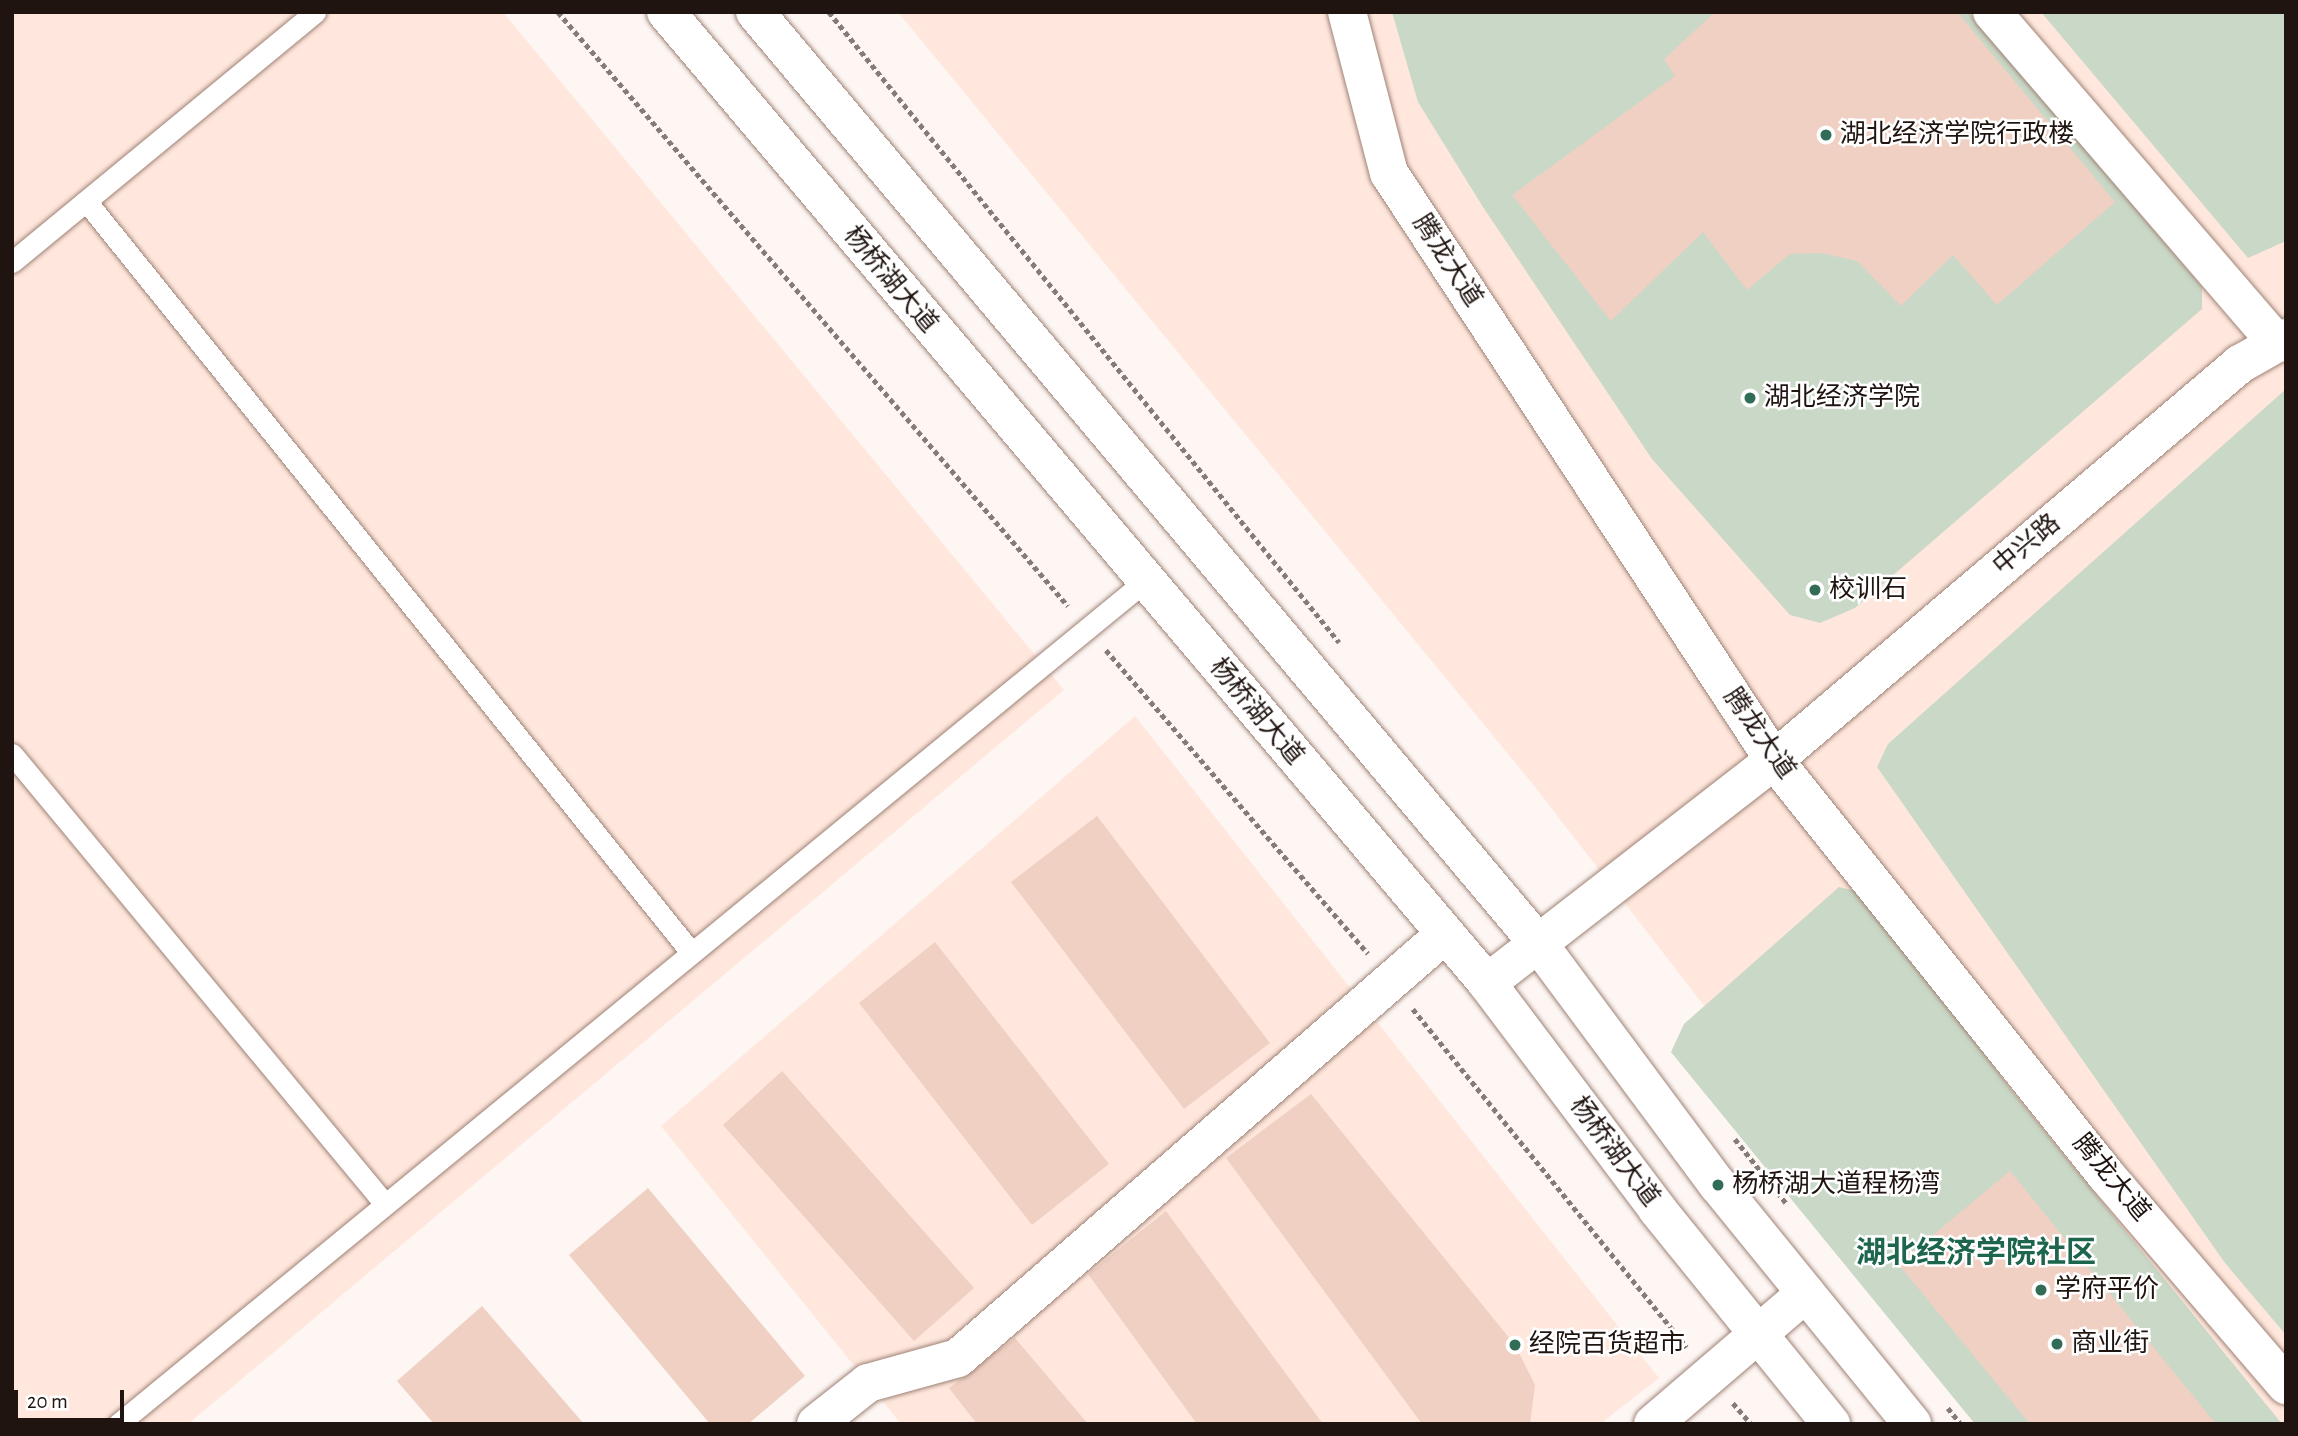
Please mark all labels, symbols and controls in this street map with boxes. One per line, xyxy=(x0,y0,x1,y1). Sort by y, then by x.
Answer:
place label: 湖北经济学院行政楼 xyxy=(1840,119,2074,151)
marker: 湖北经济学院行政楼 xyxy=(1818,127,1834,143)
street label: 腾龙大道 xyxy=(1406,209,1488,313)
street label: 杨桥湖大道 xyxy=(836,220,944,340)
place label: 湖北经济学院 xyxy=(1764,382,1920,414)
marker: 湖北经济学院 xyxy=(1742,390,1758,406)
street label: 中兴路 xyxy=(1987,508,2067,582)
place label: 校训石 xyxy=(1829,574,1907,606)
marker: 校训石 xyxy=(1807,582,1823,598)
street label: 杨桥湖大道 xyxy=(1202,652,1310,772)
street label: 腾龙大道 xyxy=(1716,682,1802,786)
street label: 杨桥湖大道 xyxy=(1562,1091,1666,1213)
street label: 腾龙大道 xyxy=(2066,1128,2156,1228)
place label: 杨桥湖大道程杨湾 xyxy=(1732,1169,1940,1201)
marker: 杨桥湖大道程杨湾 xyxy=(1710,1177,1726,1193)
district label: 湖北经济学院社区 xyxy=(1856,1235,2096,1271)
place label: 学府平价 xyxy=(2055,1274,2159,1306)
marker: 学府平价 xyxy=(2033,1282,2049,1298)
place label: 商业街 xyxy=(2071,1328,2149,1360)
place label: 经院百货超市 xyxy=(1529,1329,1685,1361)
marker: 商业街 xyxy=(2049,1336,2065,1352)
marker: 经院百货超市 xyxy=(1507,1337,1523,1353)
scale bar xyxy=(18,1376,128,1420)
text: 20 m xyxy=(27,1391,68,1412)

